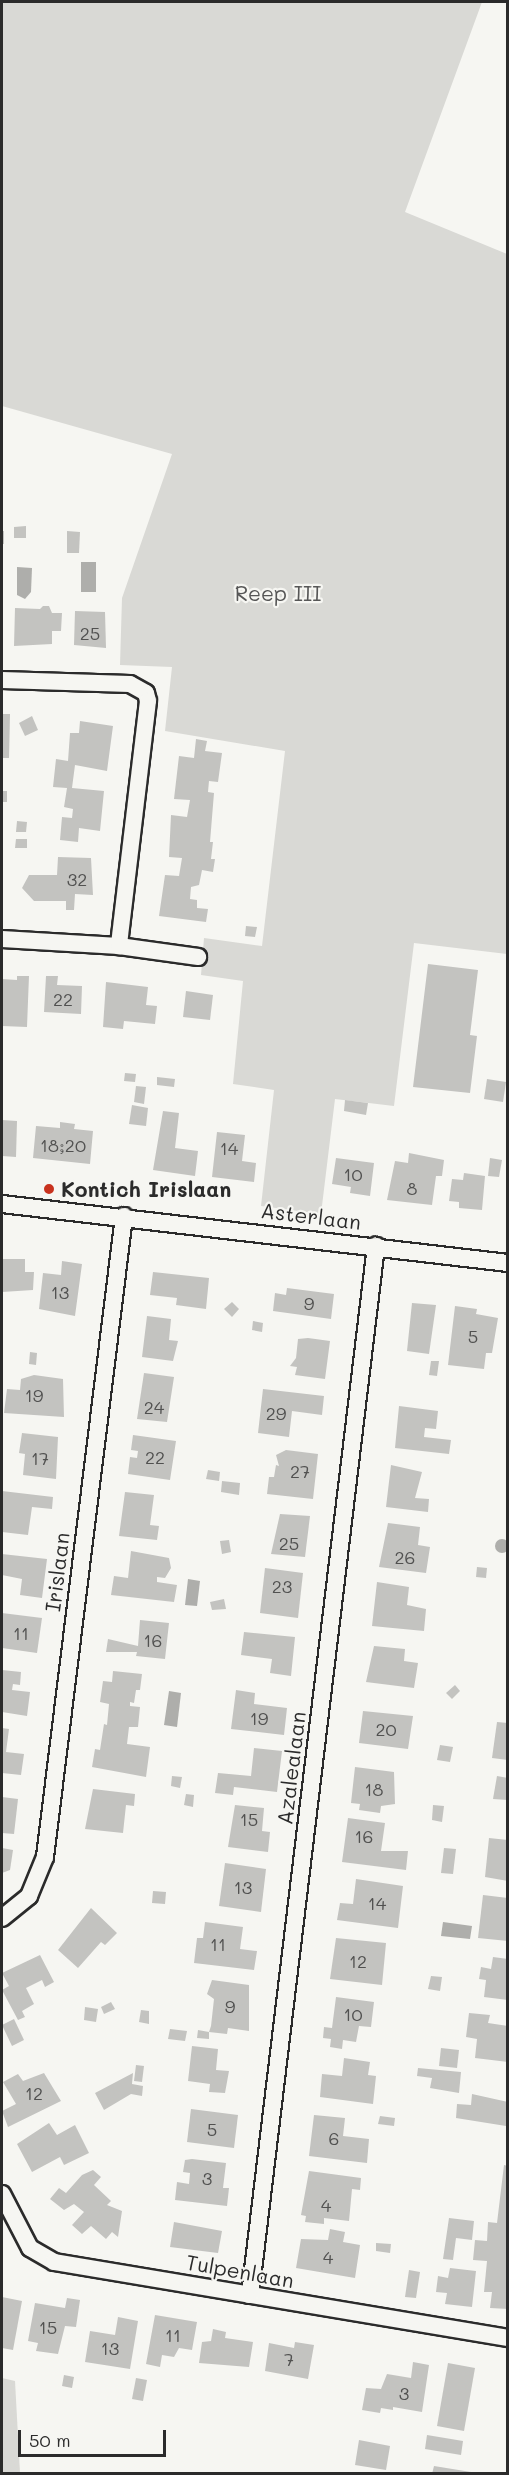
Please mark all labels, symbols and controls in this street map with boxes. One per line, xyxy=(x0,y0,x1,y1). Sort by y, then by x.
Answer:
park label: Reep III xyxy=(235,580,321,606)
house number: 25 xyxy=(80,622,100,644)
house number: 32 xyxy=(67,868,87,890)
house number: 22 xyxy=(53,988,73,1010)
house number: 18;20 xyxy=(40,1134,86,1156)
house number: 14 xyxy=(220,1137,238,1159)
house number: 10 xyxy=(343,1163,363,1185)
place label: Kontich Irislaan xyxy=(61,1176,231,1202)
house number: 8 xyxy=(407,1177,417,1199)
marker: Kontich Irislaan xyxy=(42,1182,56,1196)
street label: Asterlaan xyxy=(260,1197,362,1235)
house number: 13 xyxy=(51,1281,69,1303)
house number: 9 xyxy=(304,1292,314,1314)
house number: 5 xyxy=(468,1325,478,1347)
house number: 19 xyxy=(25,1384,43,1406)
house number: 24 xyxy=(144,1396,164,1418)
house number: 29 xyxy=(266,1402,286,1424)
house number: 22 xyxy=(145,1446,165,1468)
house number: 17 xyxy=(31,1447,49,1469)
house number: 27 xyxy=(290,1460,310,1482)
street label: Irislaan xyxy=(40,1531,74,1613)
house number: 25 xyxy=(279,1532,299,1554)
house number: 26 xyxy=(395,1546,415,1568)
house number: 23 xyxy=(272,1575,292,1597)
house number: 11 xyxy=(13,1622,29,1644)
house number: 16 xyxy=(144,1629,162,1651)
house number: 19 xyxy=(250,1707,268,1729)
street label: Azalealaan xyxy=(272,1710,310,1826)
house number: 20 xyxy=(375,1718,397,1740)
house number: 18 xyxy=(365,1778,383,1800)
house number: 15 xyxy=(240,1808,258,1830)
house number: 16 xyxy=(355,1825,373,1847)
house number: 13 xyxy=(234,1876,252,1898)
house number: 14 xyxy=(368,1892,386,1914)
house number: 11 xyxy=(210,1933,226,1955)
house number: 12 xyxy=(349,1950,367,1972)
house number: 9 xyxy=(225,1995,235,2017)
house number: 10 xyxy=(343,2003,363,2025)
house number: 12 xyxy=(25,2082,43,2104)
house number: 5 xyxy=(207,2118,217,2140)
house number: 6 xyxy=(329,2127,339,2149)
house number: 3 xyxy=(202,2167,212,2189)
house number: 4 xyxy=(321,2194,331,2216)
house number: 4 xyxy=(323,2246,333,2268)
street label: Tulpenlaan xyxy=(184,2249,296,2293)
house number: 15 xyxy=(39,2316,57,2338)
house number: 11 xyxy=(165,2324,181,2346)
house number: 13 xyxy=(101,2337,119,2359)
house number: 7 xyxy=(284,2348,294,2370)
house number: 3 xyxy=(399,2382,409,2404)
scale bar xyxy=(21,2418,170,2456)
text: 50 m xyxy=(29,2428,71,2452)

